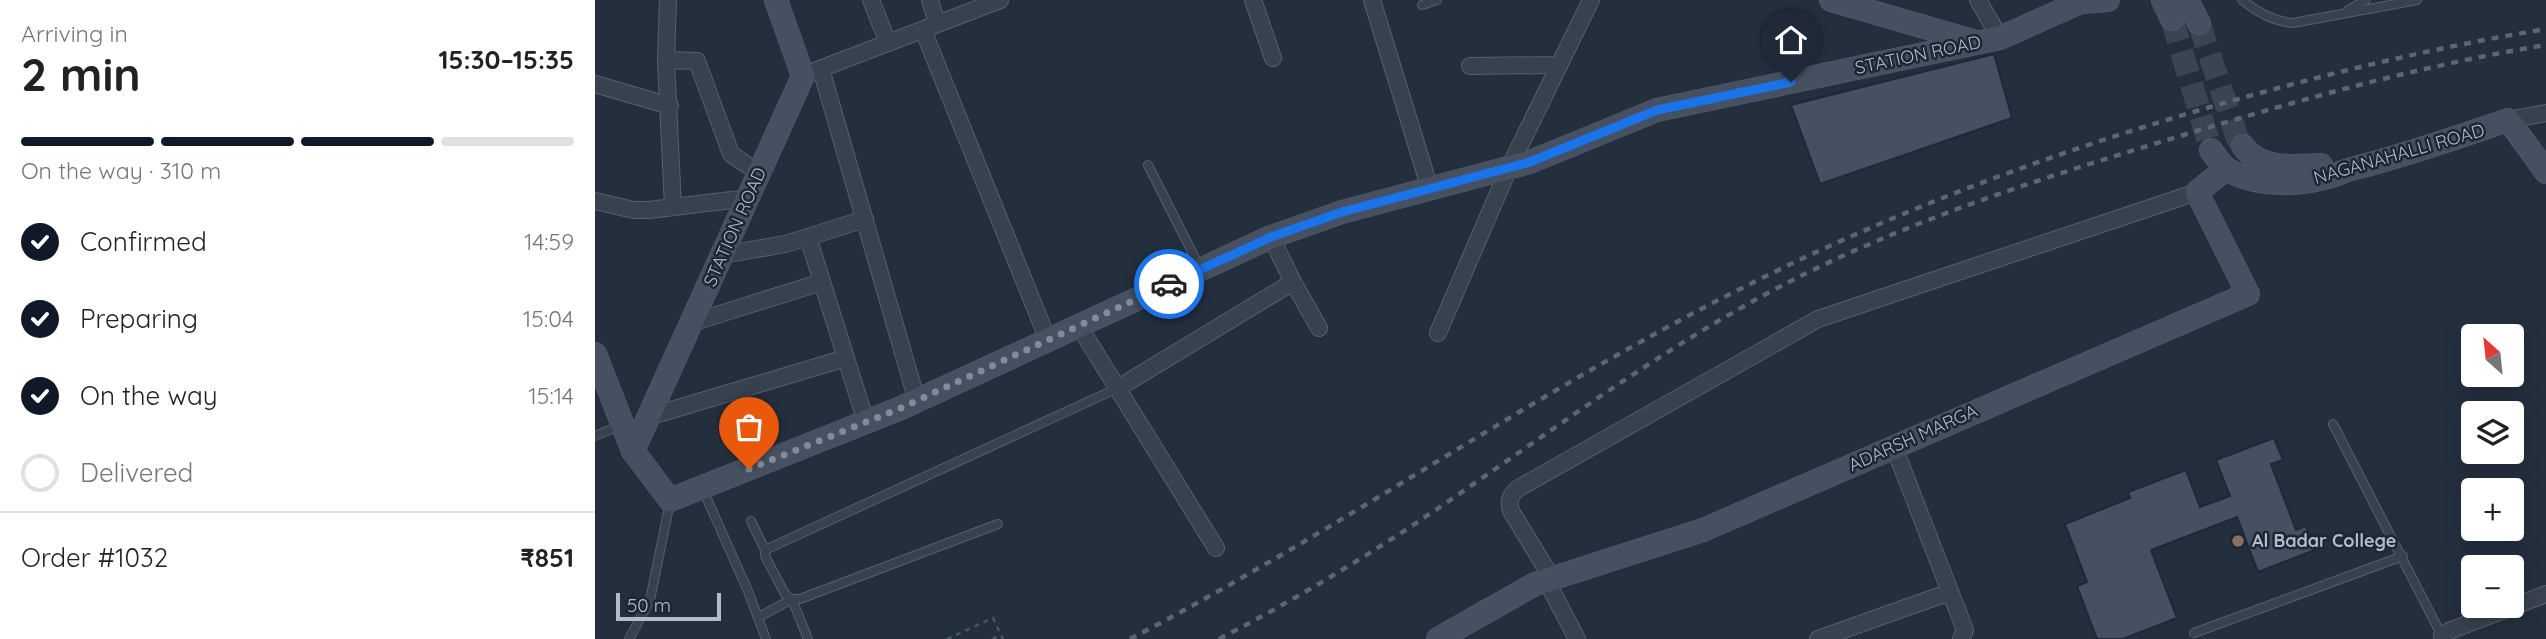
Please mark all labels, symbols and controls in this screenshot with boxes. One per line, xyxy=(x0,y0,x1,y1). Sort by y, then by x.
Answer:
pin xyxy=(1761,10,1821,82)
text: Arriving in xyxy=(21,19,128,48)
icon: home xyxy=(1772,21,1810,59)
street label: STATION ROAD xyxy=(1853,30,1983,79)
text: 15:30–15:35 xyxy=(438,43,574,76)
text: 2 min xyxy=(21,45,141,103)
street label: NAGANAHALLI ROAD xyxy=(2311,118,2487,189)
text: On the way · 310 m xyxy=(21,156,221,185)
street label: STATION ROAD xyxy=(698,164,771,290)
icon: check xyxy=(21,223,59,261)
text: Confirmed xyxy=(80,225,207,258)
text: 14:59 xyxy=(524,227,574,256)
courier xyxy=(1134,249,1204,319)
icon: car xyxy=(1150,265,1188,303)
icon: check xyxy=(21,300,59,338)
text: Preparing xyxy=(80,302,198,335)
text: 15:04 xyxy=(523,304,574,333)
north arrow xyxy=(2461,324,2523,387)
map controls xyxy=(2461,324,2524,618)
icon: check xyxy=(21,377,59,415)
text: On the way xyxy=(80,379,218,412)
text: 15:14 xyxy=(528,381,574,410)
pin xyxy=(719,397,779,469)
street label: ADARSH MARGA xyxy=(1845,399,1981,476)
button: layers xyxy=(2461,401,2524,464)
icon: bag xyxy=(730,408,768,446)
text: Delivered xyxy=(80,456,193,489)
button: + xyxy=(2461,478,2524,541)
place label: Al Badar College xyxy=(2252,529,2396,552)
marker: Al Badar College xyxy=(2230,533,2246,549)
text: Order #1032 xyxy=(21,541,168,574)
text: ₹851 xyxy=(520,541,574,574)
button: − xyxy=(2461,555,2524,618)
scale bar xyxy=(616,590,721,622)
text: 50 m xyxy=(627,593,671,617)

